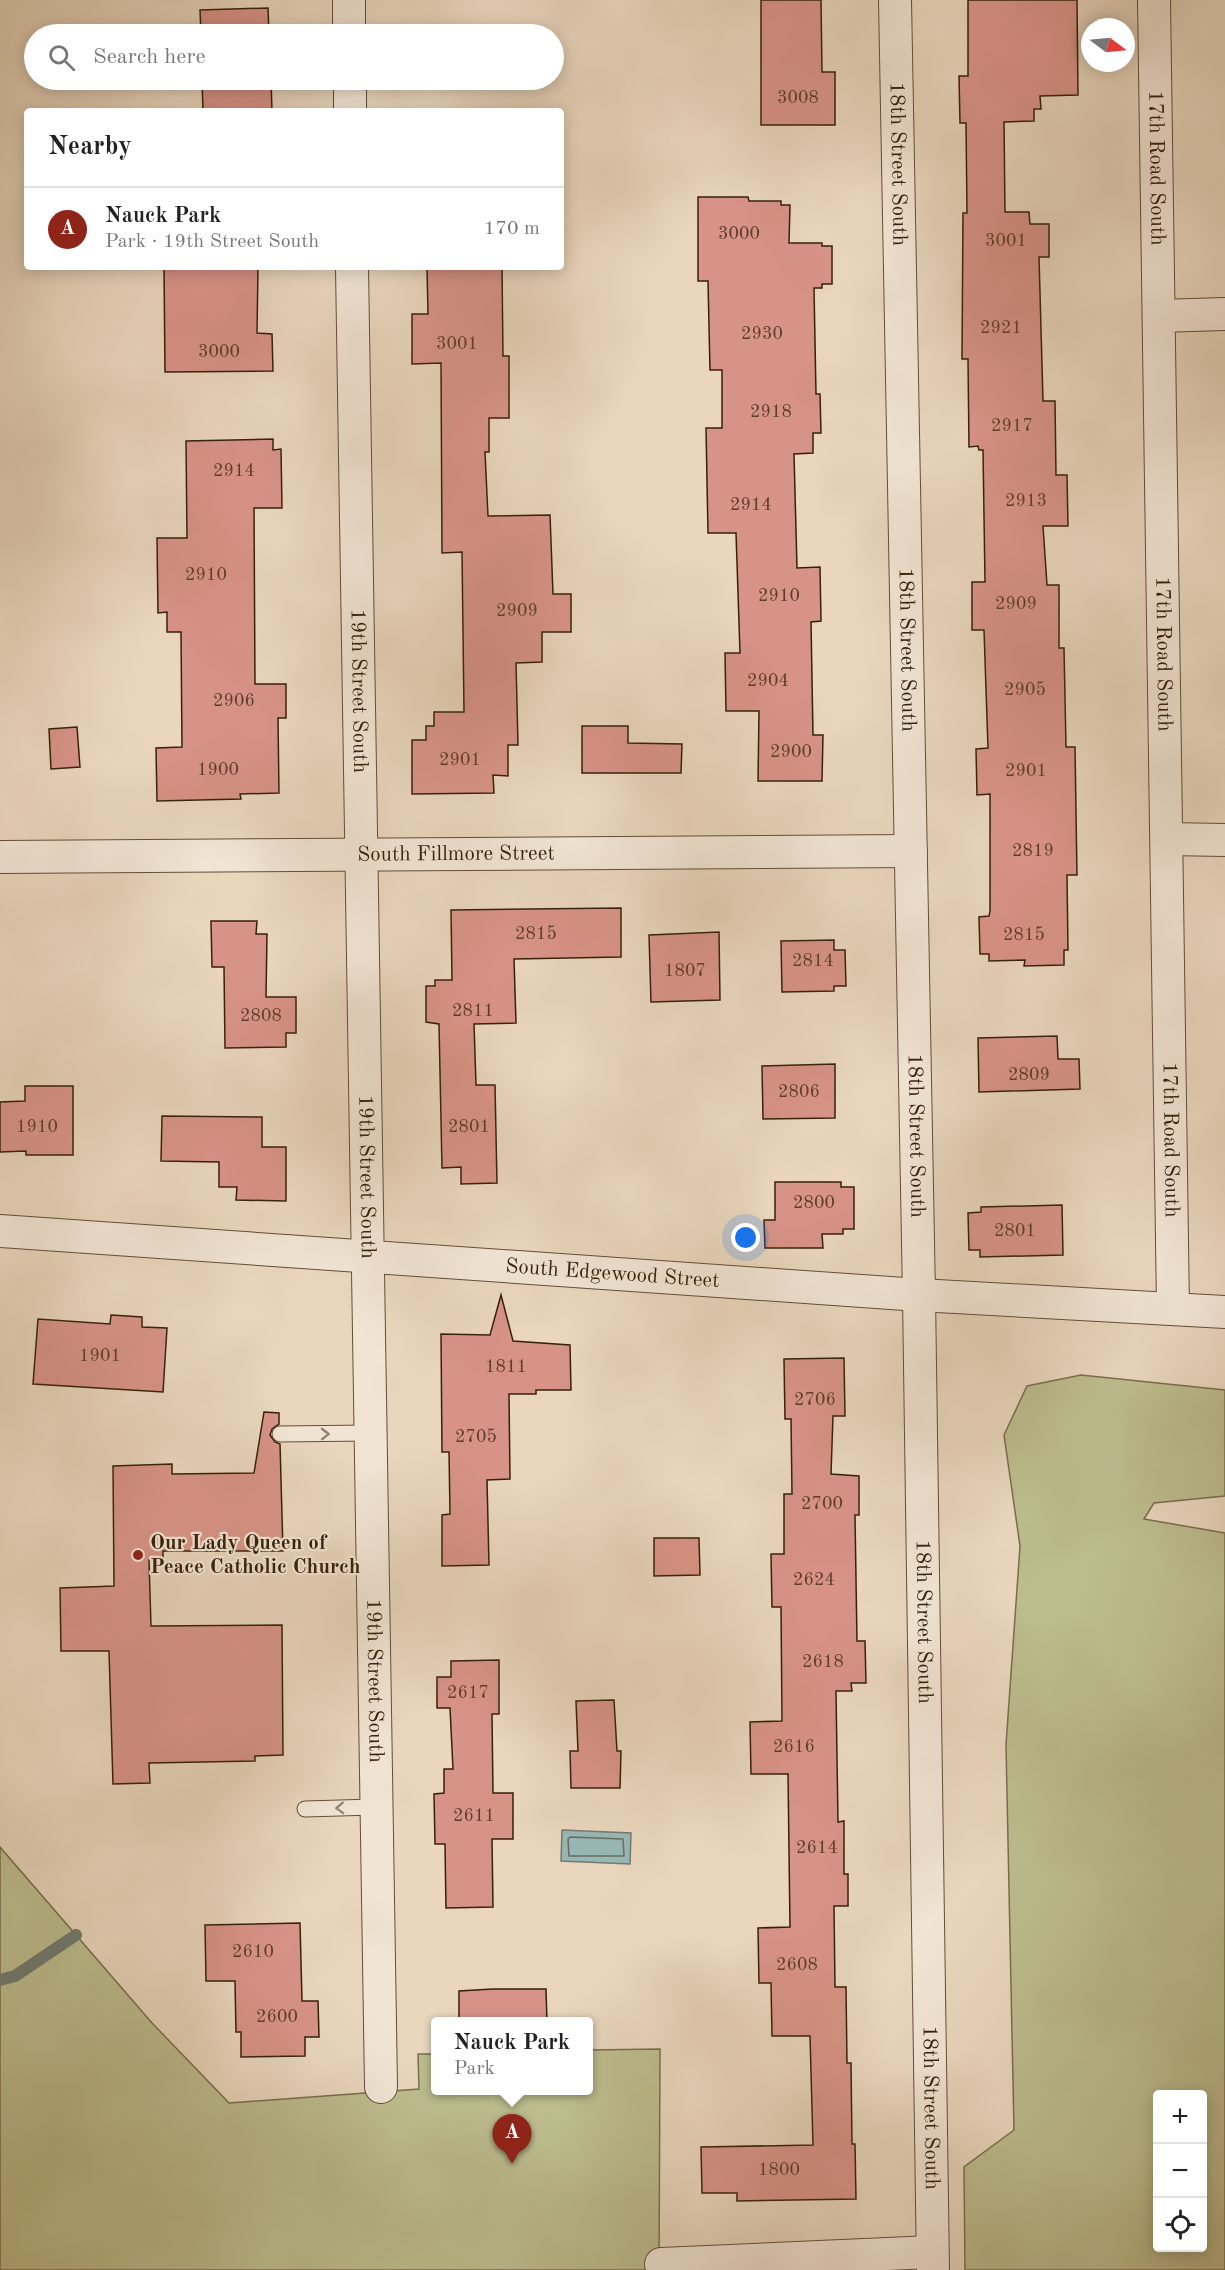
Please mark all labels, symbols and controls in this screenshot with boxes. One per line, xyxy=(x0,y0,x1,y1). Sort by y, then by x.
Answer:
north arrow xyxy=(1081,18,1135,72)
search box xyxy=(24,24,564,90)
icon: search xyxy=(45,41,78,74)
text: Search here xyxy=(93,46,206,68)
street label: 18th Street South xyxy=(886,82,910,246)
house number: 3008 xyxy=(777,89,819,107)
street label: 17th Road South xyxy=(1145,90,1168,246)
text: Nearby xyxy=(48,134,132,160)
text: Nauck Park xyxy=(105,205,221,227)
text: A xyxy=(60,219,75,239)
text: 170 m xyxy=(484,219,540,239)
house number: 3000 xyxy=(718,225,760,243)
text: Park · 19th Street South xyxy=(105,232,319,252)
house number: 3001 xyxy=(985,232,1027,250)
house number: 2921 xyxy=(980,319,1022,337)
house number: 2930 xyxy=(741,325,783,343)
house number: 3001 xyxy=(436,335,478,353)
house number: 3000 xyxy=(198,343,240,361)
house number: 2918 xyxy=(750,403,792,421)
house number: 2917 xyxy=(991,417,1033,435)
house number: 2914 xyxy=(213,462,255,480)
house number: 2913 xyxy=(1005,492,1047,510)
house number: 2914 xyxy=(730,496,772,514)
house number: 2910 xyxy=(185,566,227,584)
street label: 18th Street South xyxy=(895,568,919,732)
street label: 17th Road South xyxy=(1152,576,1175,732)
house number: 2910 xyxy=(758,587,800,605)
house number: 2909 xyxy=(995,595,1037,613)
house number: 2909 xyxy=(496,602,538,620)
street label: 19th Street South xyxy=(347,609,371,773)
house number: 2904 xyxy=(747,672,789,690)
house number: 2905 xyxy=(1004,681,1046,699)
house number: 2906 xyxy=(213,692,255,710)
house number: 2900 xyxy=(770,743,812,761)
house number: 2901 xyxy=(439,751,481,769)
house number: 1900 xyxy=(197,761,239,779)
house number: 2901 xyxy=(1005,762,1047,780)
house number: 2819 xyxy=(1012,842,1054,860)
street label: South Fillmore Street xyxy=(357,843,555,865)
house number: 2815 xyxy=(515,925,557,943)
house number: 2815 xyxy=(1003,926,1045,944)
house number: 2814 xyxy=(792,952,834,970)
house number: 1807 xyxy=(664,962,706,980)
house number: 2811 xyxy=(452,1002,494,1020)
house number: 2808 xyxy=(240,1007,282,1025)
street label: 18th Street South xyxy=(904,1054,928,1218)
street label: 17th Road South xyxy=(1159,1062,1182,1218)
house number: 2809 xyxy=(1008,1066,1050,1084)
house number: 2806 xyxy=(778,1083,820,1101)
street label: 19th Street South xyxy=(355,1095,378,1259)
house number: 1910 xyxy=(16,1118,58,1136)
house number: 2801 xyxy=(448,1118,490,1136)
house number: 2800 xyxy=(793,1194,835,1212)
house number: 2801 xyxy=(994,1222,1036,1240)
your location xyxy=(731,1223,760,1252)
street label: South Edgewood Street xyxy=(505,1256,720,1292)
house number: 1901 xyxy=(79,1347,121,1365)
house number: 1811 xyxy=(485,1358,527,1376)
house number: 2706 xyxy=(794,1391,836,1409)
one-way arrow xyxy=(320,1428,329,1440)
house number: 2705 xyxy=(455,1428,497,1446)
house number: 2700 xyxy=(801,1495,843,1513)
place label: Our Lady Queen of Peace Catholic Church xyxy=(150,1533,361,1578)
street label: 18th Street South xyxy=(912,1540,935,1704)
marker: Our Lady Queen of Peace Catholic Church xyxy=(131,1548,145,1562)
house number: 2624 xyxy=(793,1571,835,1589)
street label: 19th Street South xyxy=(363,1599,386,1763)
house number: 2618 xyxy=(802,1653,844,1671)
house number: 2617 xyxy=(447,1684,489,1702)
house number: 2616 xyxy=(773,1738,815,1756)
one-way arrow xyxy=(335,1801,344,1814)
house number: 2611 xyxy=(453,1807,495,1825)
house number: 2614 xyxy=(796,1839,838,1857)
house number: 2610 xyxy=(232,1943,274,1961)
house number: 2608 xyxy=(776,1956,818,1974)
house number: 2600 xyxy=(256,2008,298,2026)
popup xyxy=(431,2017,593,2095)
street label: 18th Street South xyxy=(919,2025,942,2190)
text: Nauck Park xyxy=(454,2032,570,2054)
text: Park xyxy=(454,2059,495,2079)
map controls xyxy=(1153,2090,1207,2252)
button: + xyxy=(1153,2090,1207,2144)
pin: A xyxy=(492,2114,532,2164)
button: − xyxy=(1153,2144,1207,2198)
house number: 1800 xyxy=(758,2161,800,2179)
button: locate xyxy=(1153,2198,1207,2252)

